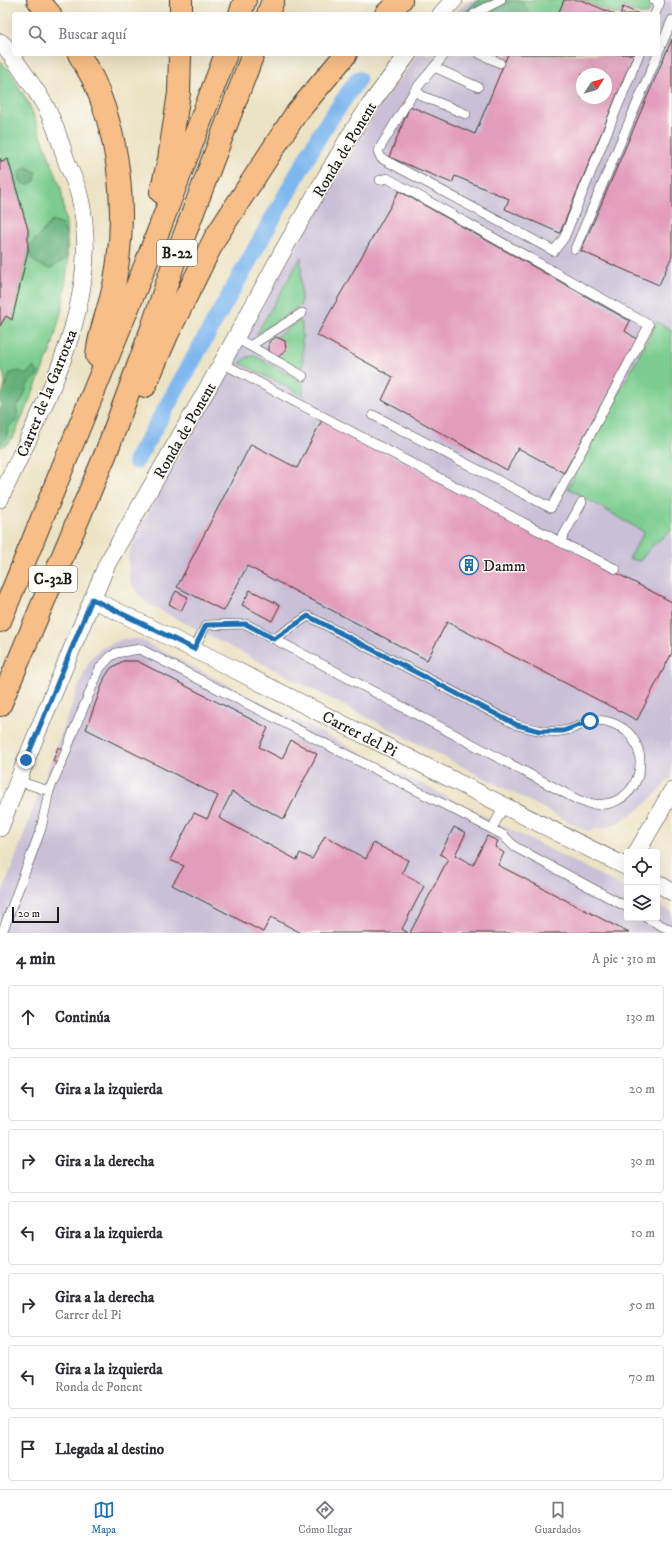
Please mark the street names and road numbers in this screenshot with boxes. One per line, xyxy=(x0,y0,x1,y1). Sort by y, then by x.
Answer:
street label: Ronda de Ponent xyxy=(308,98,381,201)
road number: B-22 xyxy=(157,240,197,266)
street label: Carrer de la Garrotxa xyxy=(12,326,82,460)
street label: Ronda de Ponent xyxy=(149,379,221,482)
road number: C-32B xyxy=(29,566,77,592)
street label: Carrer del Pi xyxy=(319,706,400,761)

